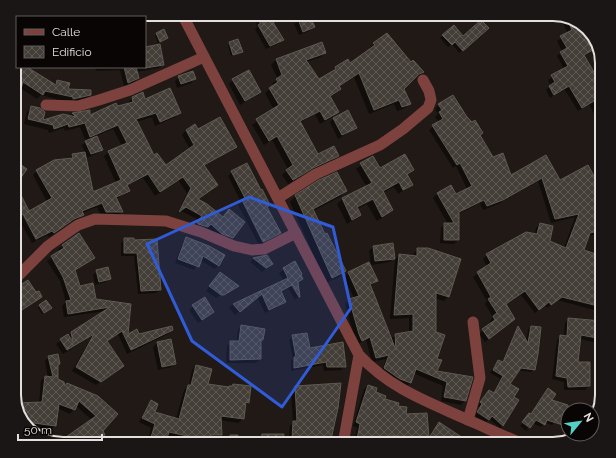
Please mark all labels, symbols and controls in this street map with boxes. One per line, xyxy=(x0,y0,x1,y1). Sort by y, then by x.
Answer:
legend xyxy=(16,16,146,68)
text: Calle xyxy=(52,25,80,39)
text: Edificio xyxy=(52,45,92,59)
north arrow xyxy=(560,402,600,442)
text: N xyxy=(581,411,596,424)
scale bar xyxy=(18,416,102,442)
text: 50 m xyxy=(24,423,52,437)

